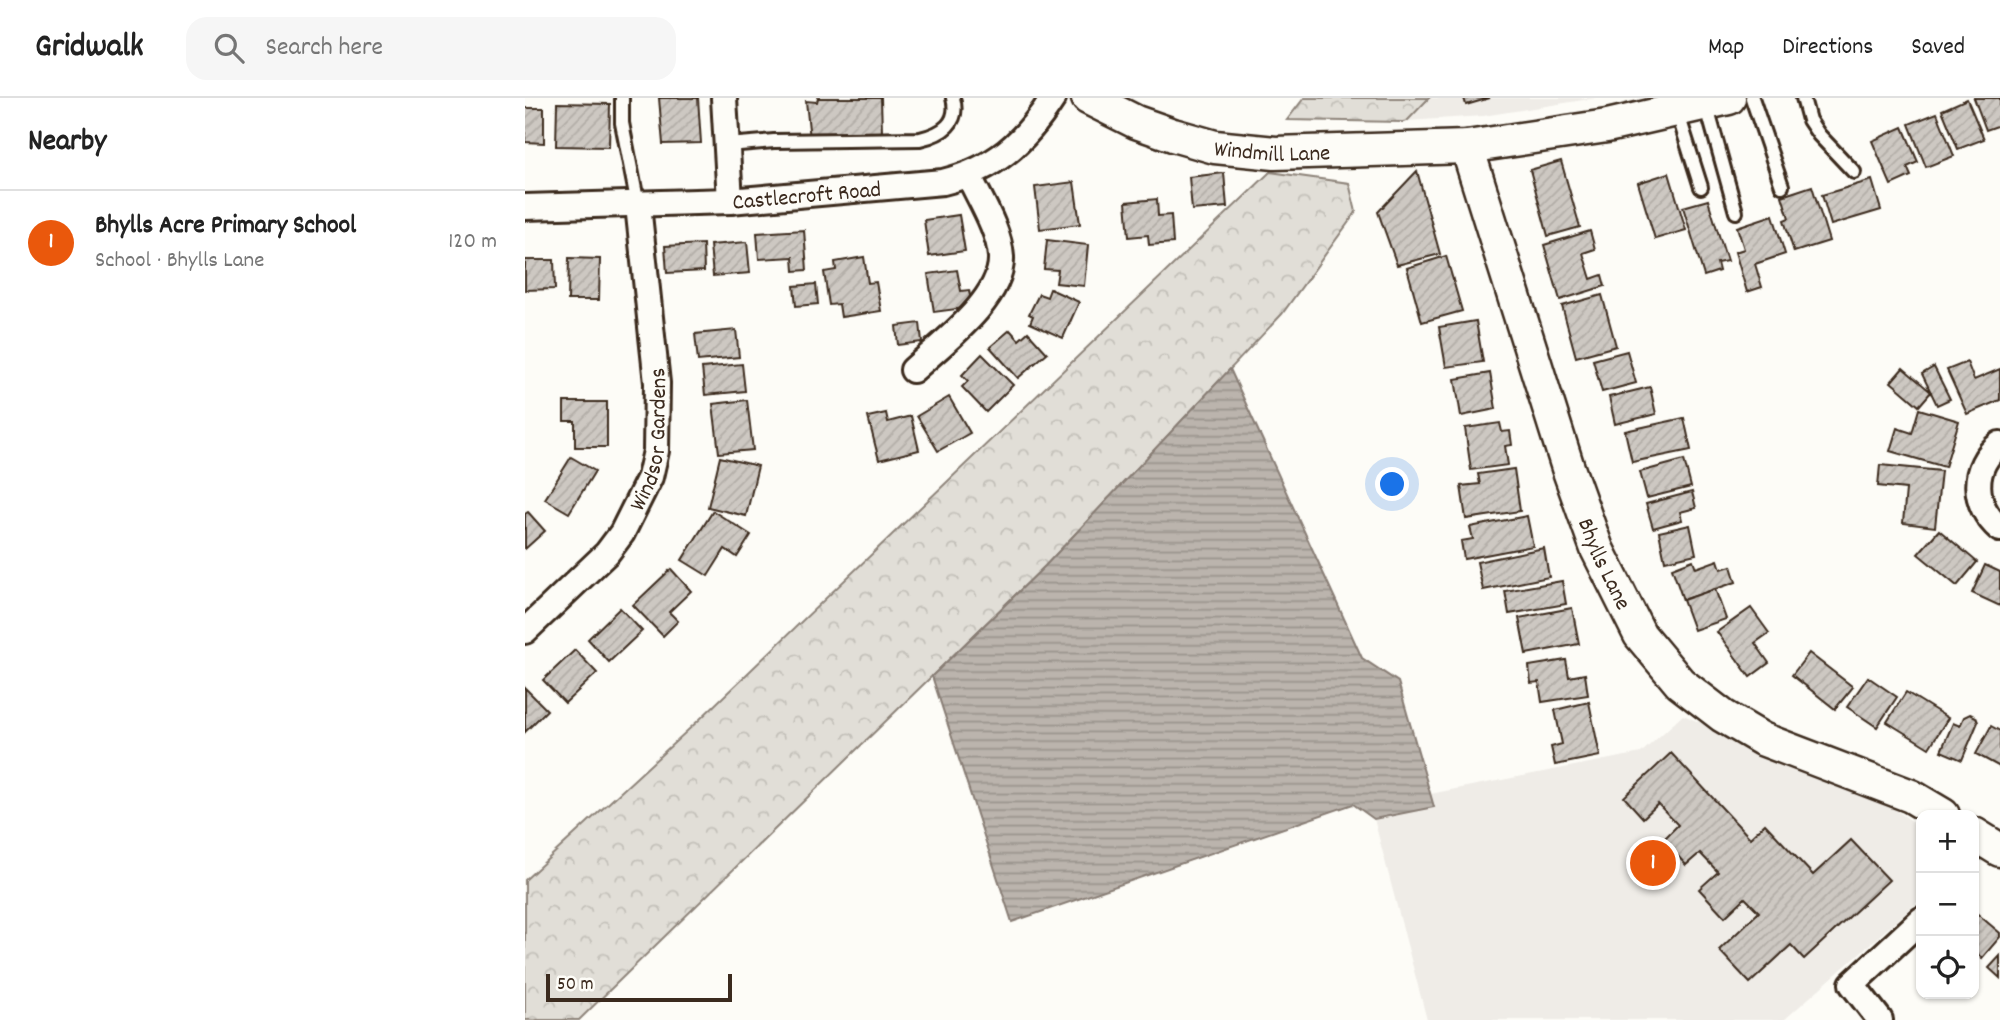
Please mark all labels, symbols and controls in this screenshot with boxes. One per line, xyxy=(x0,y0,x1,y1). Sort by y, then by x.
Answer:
search box xyxy=(186,17,676,80)
text: Gridwalk xyxy=(35,25,144,72)
icon: search xyxy=(210,29,248,67)
text: Search here xyxy=(266,30,383,67)
text: Map xyxy=(1708,31,1744,65)
text: Directions xyxy=(1782,31,1873,65)
text: Saved xyxy=(1911,31,1965,65)
text: Nearby xyxy=(28,122,106,165)
street label: Windmill Lane xyxy=(1212,134,1331,173)
street label: Castlecroft Road xyxy=(731,175,883,221)
text: Bhylls Acre Primary School xyxy=(95,208,356,245)
text: 1 xyxy=(48,226,54,259)
text: 120 m xyxy=(448,226,497,259)
text: School · Bhylls Lane xyxy=(95,245,264,278)
street label: Windsor Gardens xyxy=(623,366,677,517)
your location xyxy=(1375,467,1409,501)
street label: Bhylls Lane xyxy=(1567,514,1638,616)
map controls xyxy=(1916,810,1979,999)
button: + xyxy=(1916,810,1979,873)
pin: 1 xyxy=(1630,837,1676,889)
button: − xyxy=(1916,873,1979,936)
button: locate xyxy=(1916,936,1979,999)
scale bar xyxy=(546,971,731,1003)
text: 50 m xyxy=(557,972,594,999)

